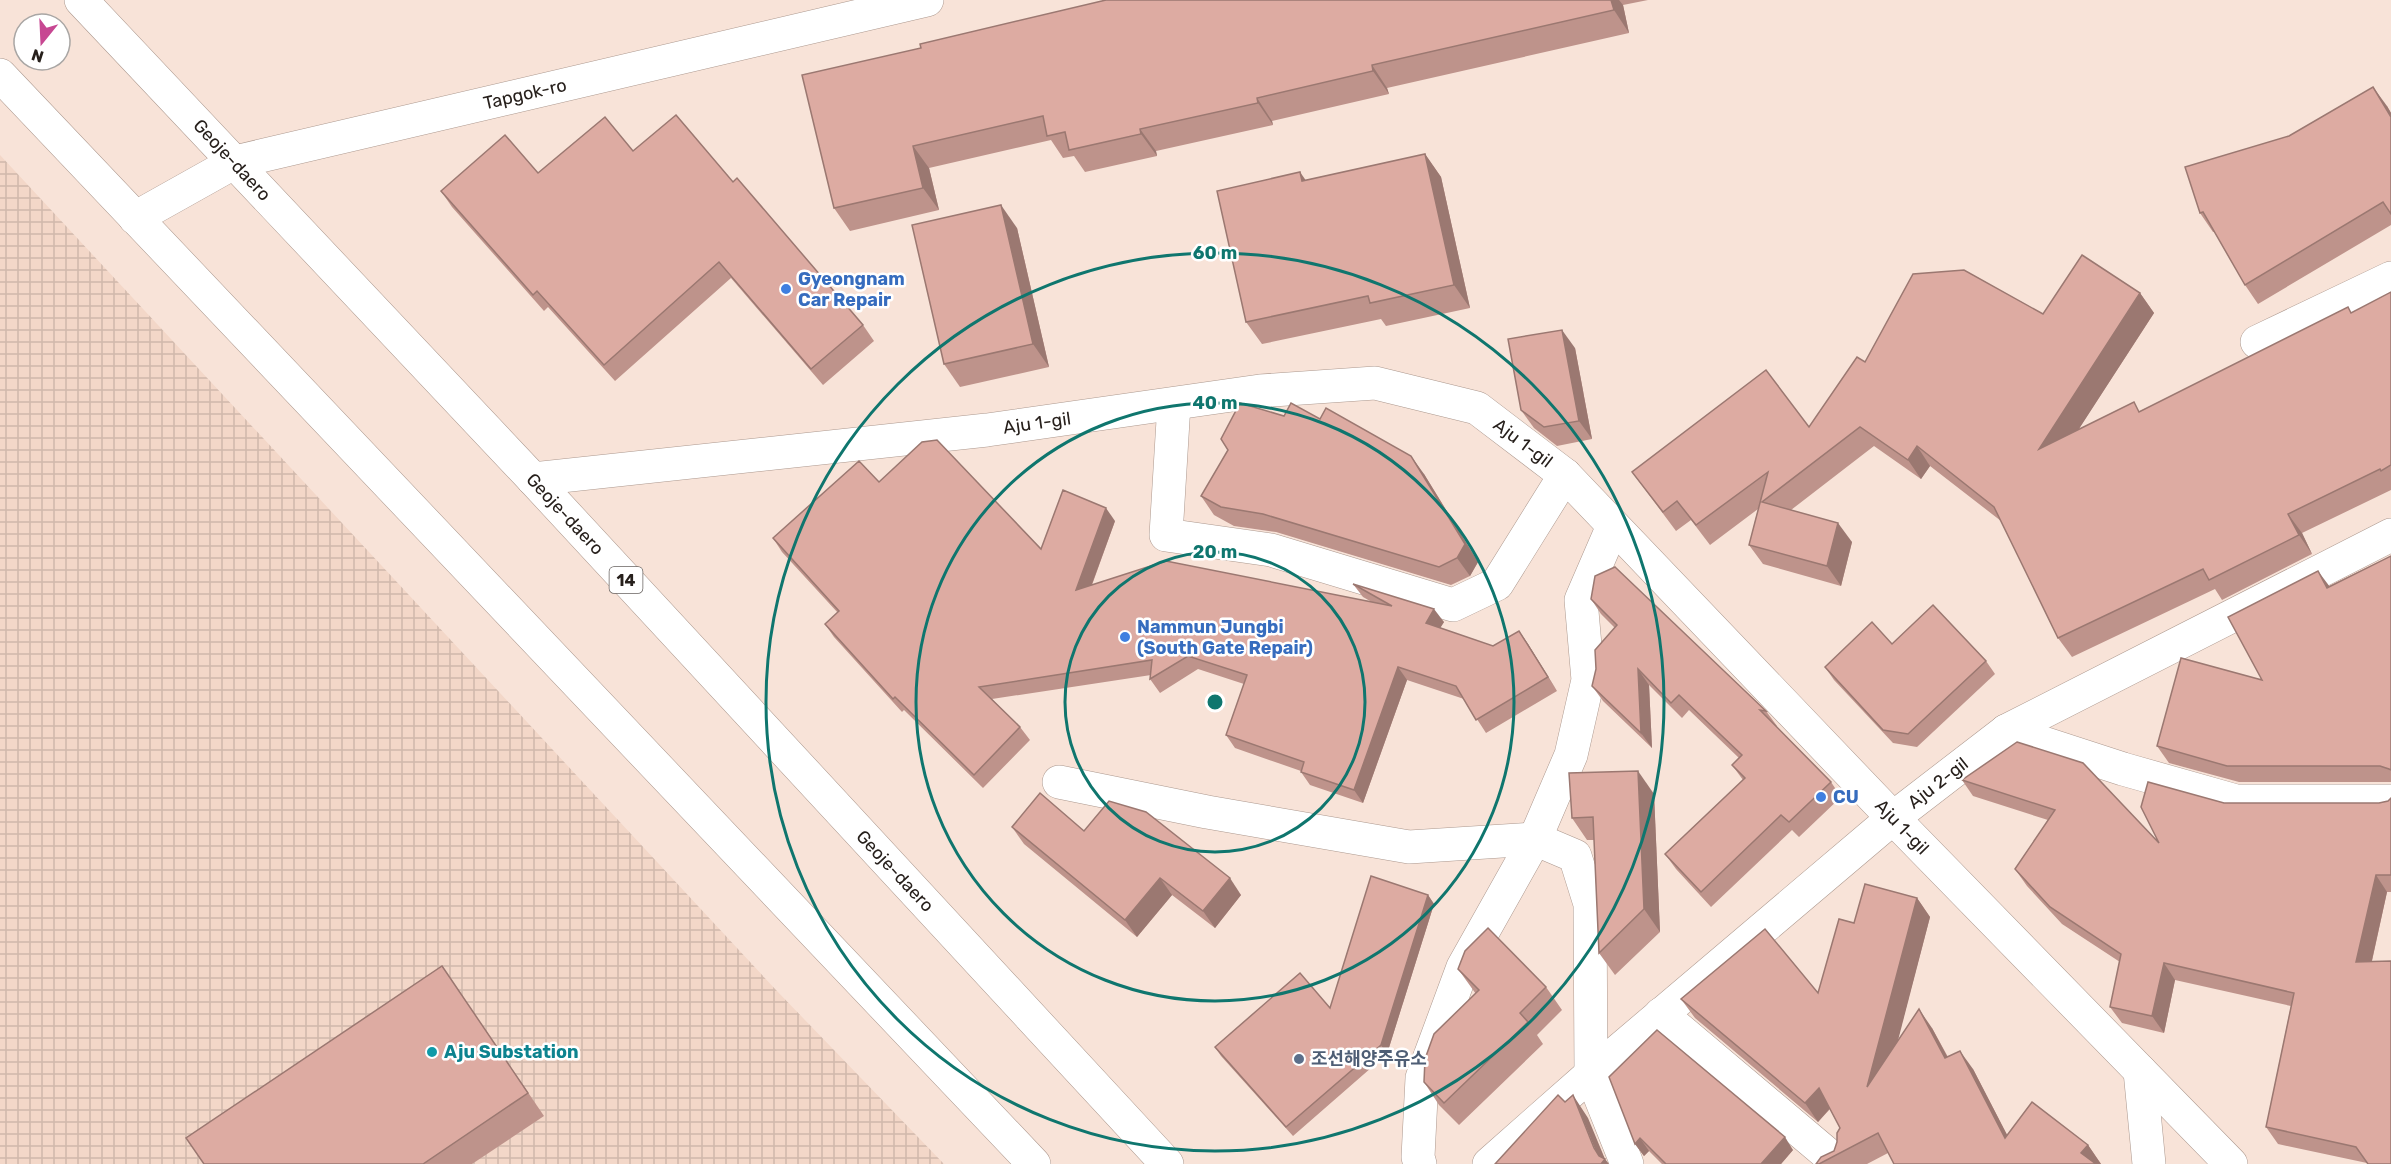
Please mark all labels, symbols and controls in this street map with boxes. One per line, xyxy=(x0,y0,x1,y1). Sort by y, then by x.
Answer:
north arrow xyxy=(12,12,72,72)
text: N xyxy=(29,45,46,67)
street label: Tapgok-ro xyxy=(481,74,569,114)
street label: Geoje-daero xyxy=(189,115,275,205)
text: 60 m xyxy=(1193,242,1237,264)
place label: Gyeongnam Car Repair xyxy=(798,268,905,311)
marker: Gyeongnam Car Repair xyxy=(779,282,793,296)
text: 40 m xyxy=(1193,392,1237,414)
street label: Aju 1-gil xyxy=(1002,407,1072,439)
street label: Aju 1-gil xyxy=(1489,414,1557,472)
street label: Geoje-daero xyxy=(522,469,608,559)
text: 20 m xyxy=(1193,541,1237,563)
road number: 14 xyxy=(610,567,642,593)
place label: Nammun Jungbi (South Gate Repair) xyxy=(1137,616,1313,659)
marker: Nammun Jungbi (South Gate Repair) xyxy=(1118,630,1132,644)
centre of rings xyxy=(1205,692,1225,712)
street label: Aju 2-gil xyxy=(1903,753,1973,813)
place label: CU xyxy=(1833,786,1859,808)
marker: CU xyxy=(1814,790,1828,804)
street label: Aju 1-gil xyxy=(1870,795,1934,859)
street label: Geoje-daero xyxy=(852,826,938,916)
place label: Aju Substation xyxy=(444,1041,579,1063)
marker: Aju Substation xyxy=(425,1045,439,1059)
place label: 조선해양주유소 xyxy=(1311,1048,1427,1070)
marker: 조선해양주유소 xyxy=(1292,1052,1306,1066)

